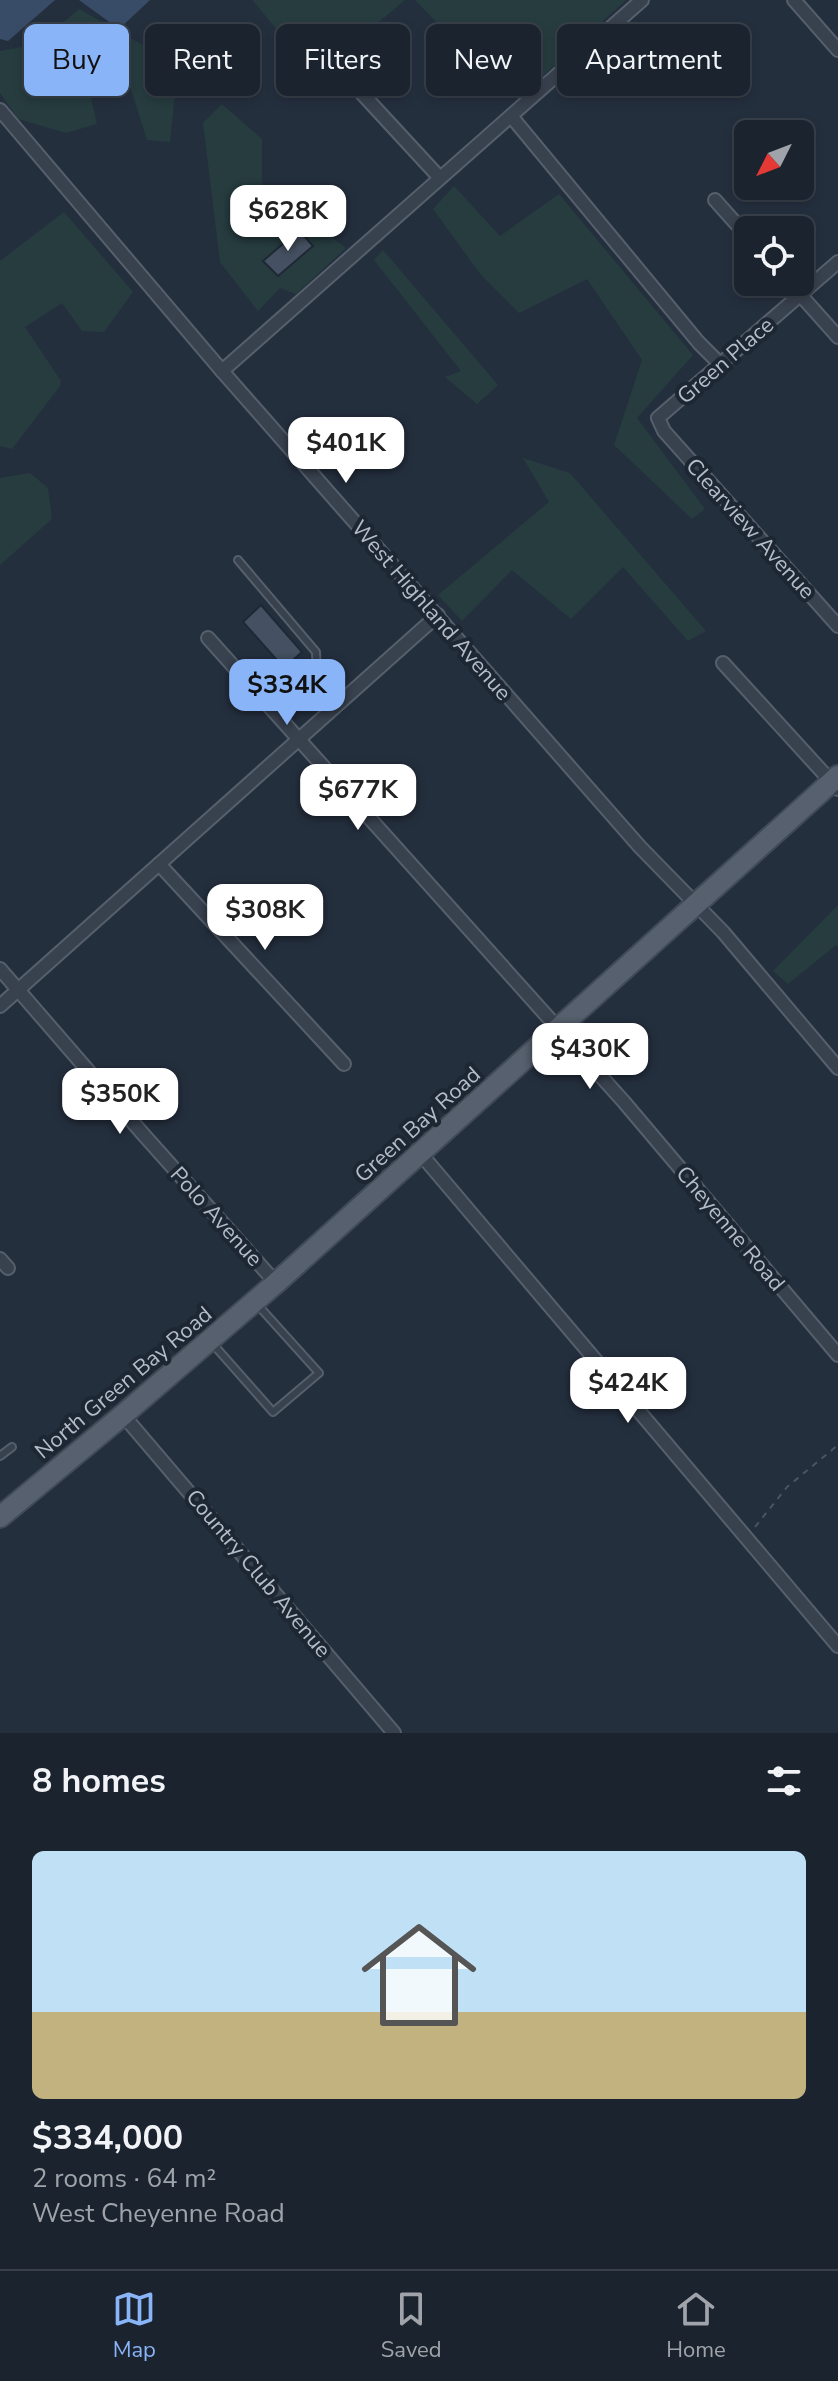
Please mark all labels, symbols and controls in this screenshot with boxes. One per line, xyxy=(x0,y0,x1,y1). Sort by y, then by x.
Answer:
chip: Buy xyxy=(24,24,129,96)
chip: Rent xyxy=(145,24,260,96)
chip: Filters xyxy=(276,24,410,96)
chip: New xyxy=(426,24,541,96)
chip: Apartment xyxy=(557,24,750,96)
north arrow xyxy=(734,120,814,200)
map controls xyxy=(734,120,814,296)
pin: $628K xyxy=(232,185,344,253)
text: $628K xyxy=(248,193,328,228)
button: locate xyxy=(734,216,814,296)
street label: Green Place xyxy=(671,310,780,411)
pin: $401K xyxy=(290,417,402,485)
text: $401K xyxy=(306,425,386,460)
street label: Clearview Avenue xyxy=(679,452,822,606)
street label: West Highland Avenue xyxy=(345,514,518,707)
pin: $334K xyxy=(231,659,343,727)
text: $334K xyxy=(247,667,327,702)
pin: $677K xyxy=(302,764,414,832)
text: $677K xyxy=(318,772,398,807)
pin: $308K xyxy=(209,884,321,952)
text: $308K xyxy=(225,892,305,927)
pin: $430K xyxy=(534,1023,646,1091)
text: $430K xyxy=(550,1031,630,1066)
street label: Green Bay Road xyxy=(348,1060,487,1189)
pin: $350K xyxy=(64,1068,176,1136)
text: $350K xyxy=(80,1076,160,1111)
street label: Polo Avenue xyxy=(163,1160,269,1273)
street label: Cheyenne Road xyxy=(669,1160,792,1298)
street label: North Green Bay Road xyxy=(29,1300,219,1466)
pin: $424K xyxy=(572,1357,684,1425)
text: $424K xyxy=(588,1365,668,1400)
street label: Country Club Avenue xyxy=(179,1483,338,1664)
text: 8 homes xyxy=(32,1758,166,1804)
icon: filters xyxy=(762,1759,806,1803)
icon: home xyxy=(347,1903,491,2047)
text: $334,000 xyxy=(32,2115,183,2161)
text: 2 rooms · 64 m² xyxy=(32,2161,216,2196)
text: West Cheyenne Road xyxy=(32,2196,285,2231)
tab: Map xyxy=(112,2287,156,2365)
tab: Saved xyxy=(381,2287,442,2365)
tab: Home xyxy=(666,2287,726,2365)

